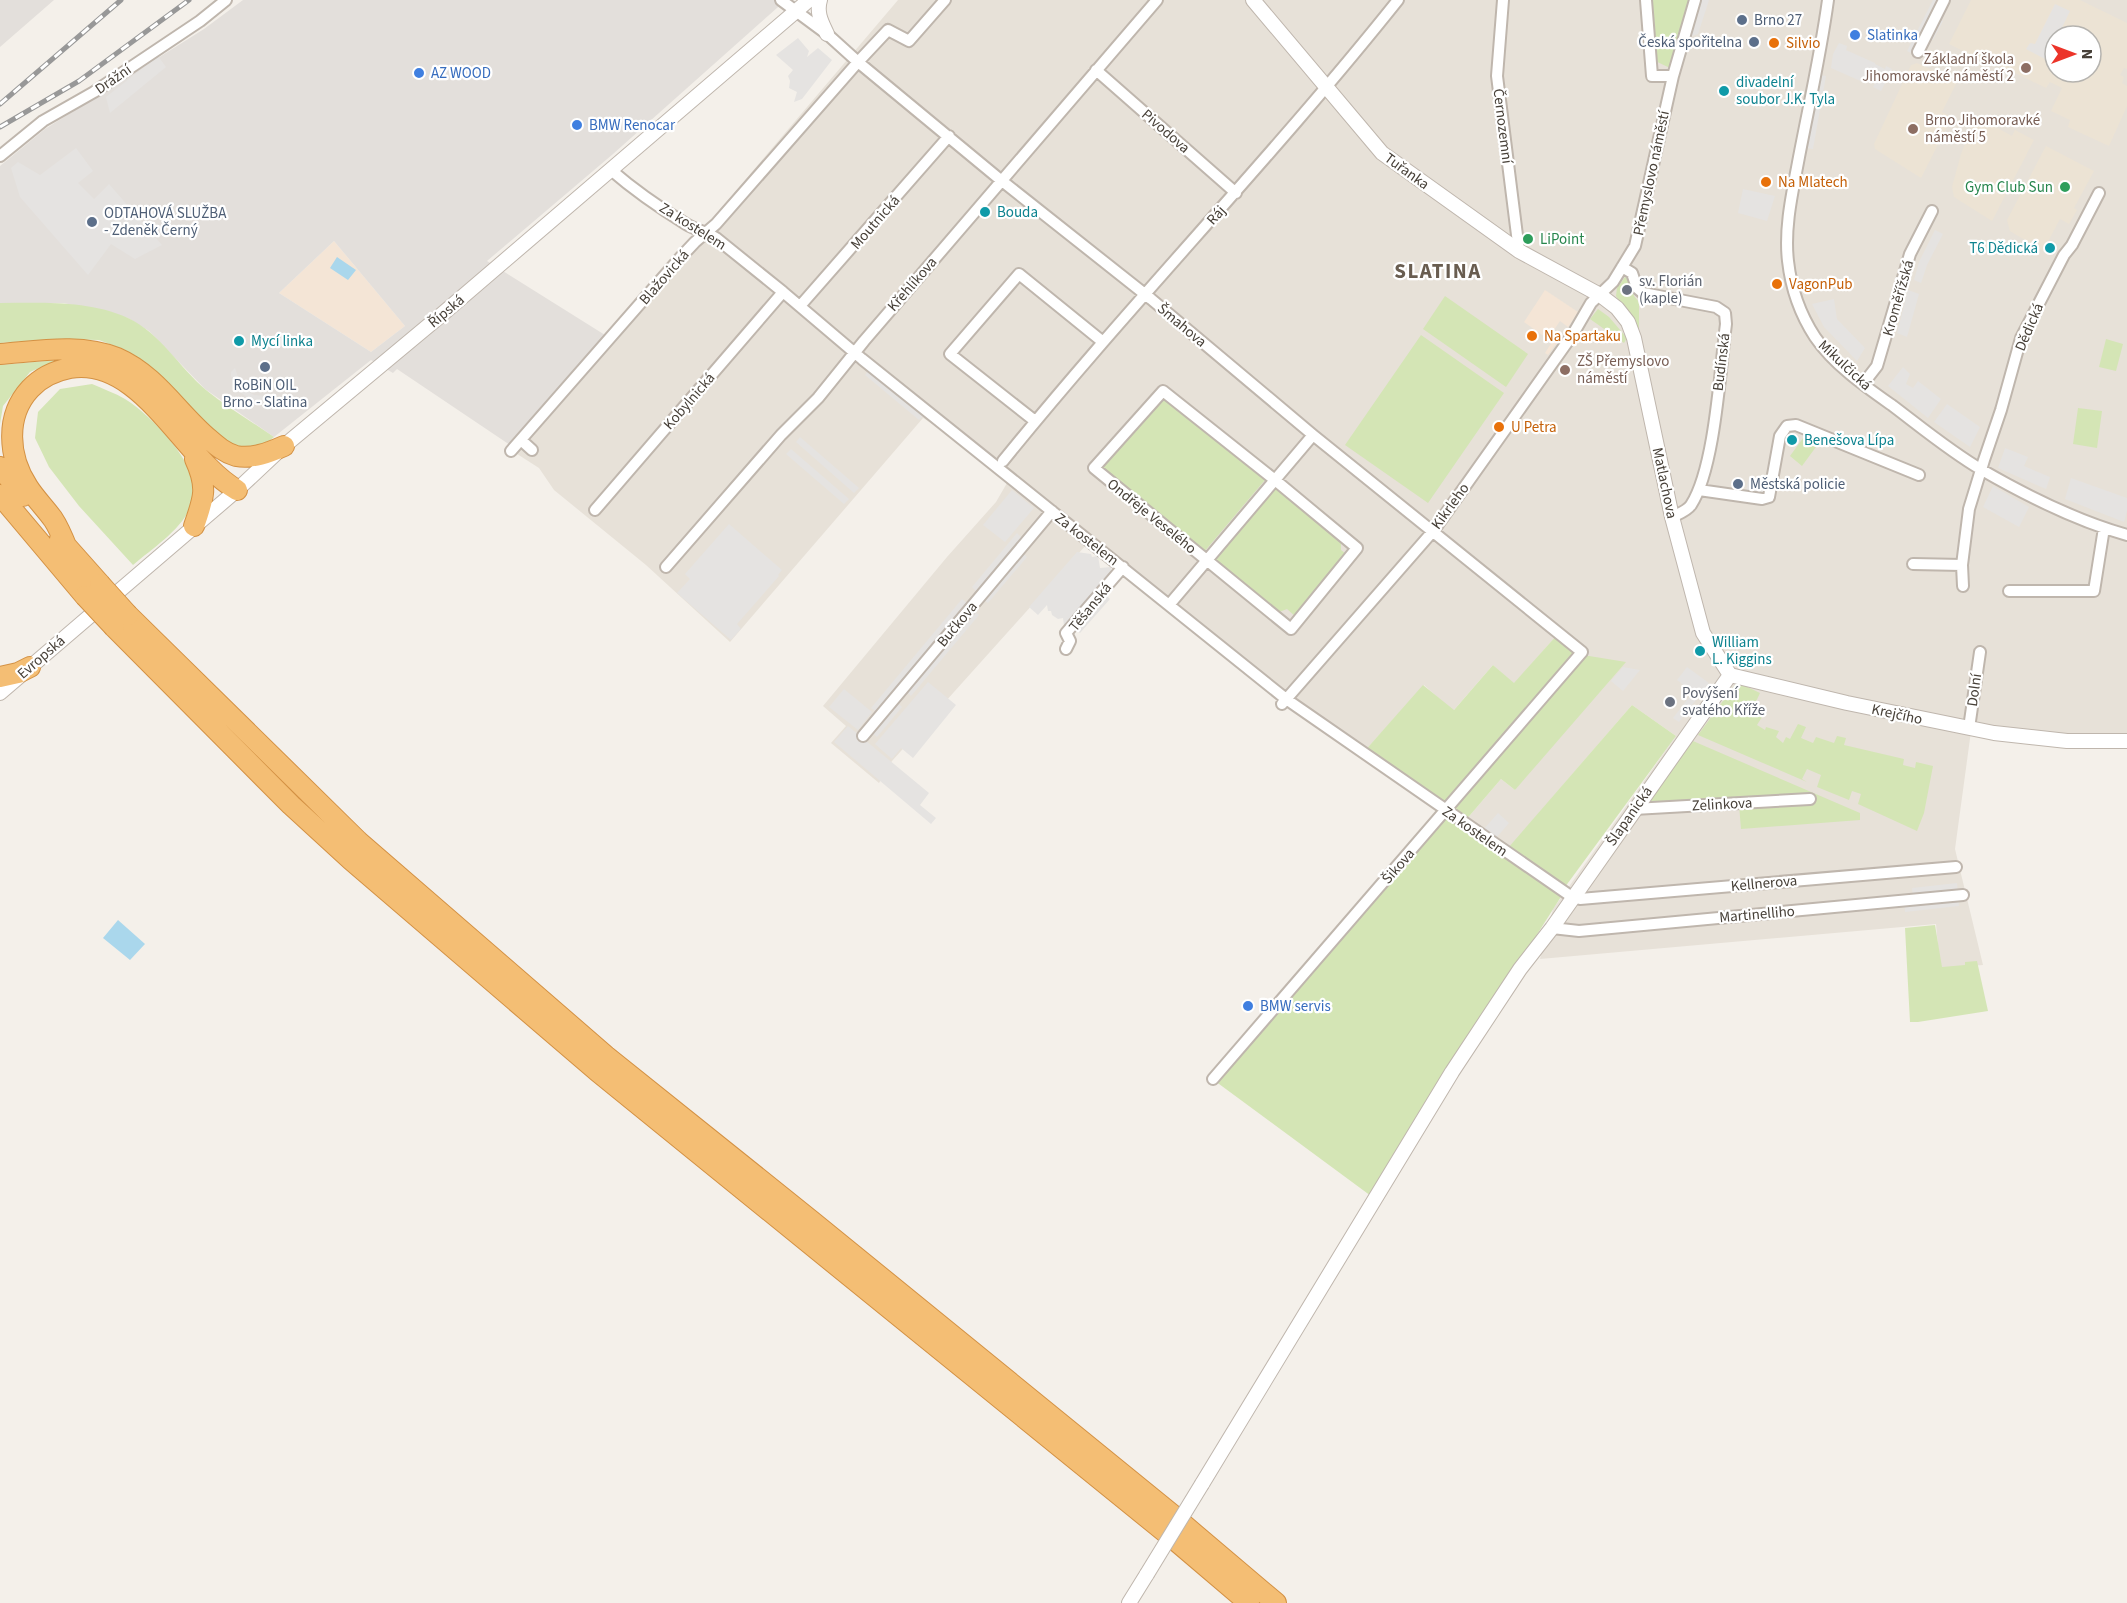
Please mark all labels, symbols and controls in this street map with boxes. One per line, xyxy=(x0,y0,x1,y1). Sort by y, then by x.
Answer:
place label: Brno 27 xyxy=(1754,10,1802,31)
marker: Brno 27 xyxy=(1735,13,1749,27)
north arrow xyxy=(2043,24,2103,84)
place label: Slatinka xyxy=(1867,25,1918,46)
marker: Slatinka xyxy=(1848,28,1862,42)
place label: Česká spořitelna xyxy=(1638,32,1742,53)
place label: Silvio xyxy=(1786,33,1820,54)
marker: Česká spořitelna xyxy=(1747,35,1761,49)
marker: Silvio xyxy=(1767,36,1781,50)
place label: Základní škola Jihomoravské náměstí 2 xyxy=(1862,49,2014,87)
text: N xyxy=(2076,49,2098,59)
street label: Drážní xyxy=(91,59,137,99)
marker: Základní škola Jihomoravské náměstí 2 xyxy=(2019,61,2033,75)
place label: AZ WOOD xyxy=(431,63,491,84)
marker: AZ WOOD xyxy=(412,66,426,80)
place label: divadelní soubor J.K. Tyla xyxy=(1736,72,1835,110)
marker: divadelní soubor J.K. Tyla xyxy=(1717,84,1731,98)
street label: Černozemní xyxy=(1487,87,1518,166)
street label: Pivodova xyxy=(1137,104,1194,158)
street label: Přemyslovo náměstí xyxy=(1628,107,1675,237)
place label: Brno Jihomoravké náměstí 5 xyxy=(1925,110,2040,148)
place label: BMW Renocar xyxy=(589,115,676,136)
marker: BMW Renocar xyxy=(570,118,584,132)
marker: Brno Jihomoravké náměstí 5 xyxy=(1906,122,1920,136)
street label: Tuřanka xyxy=(1380,148,1433,195)
place label: Na Mlatech xyxy=(1778,172,1848,193)
marker: Na Mlatech xyxy=(1759,175,1773,189)
place label: Gym Club Sun xyxy=(1965,177,2053,198)
marker: Gym Club Sun xyxy=(2058,180,2072,194)
street label: Moutnická xyxy=(846,191,905,254)
street label: Za kostelem xyxy=(655,197,730,255)
street label: Ráj xyxy=(1202,201,1231,230)
place label: Bouda xyxy=(997,202,1038,223)
place label: ODTAHOVÁ SLUŽBA - Zdeněk Černý xyxy=(104,203,227,241)
marker: Bouda xyxy=(978,205,992,219)
marker: ODTAHOVÁ SLUŽBA - Zdeněk Černý xyxy=(85,215,99,229)
place label: LiPoint xyxy=(1540,229,1584,250)
marker: LiPoint xyxy=(1521,232,1535,246)
place label: T6 Dědická xyxy=(1969,238,2038,259)
marker: T6 Dědická xyxy=(2043,241,2057,255)
street label: Blažovická xyxy=(635,245,694,309)
street label: Křehlíkova xyxy=(883,252,942,316)
district label: SLATINA xyxy=(1394,256,1482,286)
street label: Kroměřížská xyxy=(1878,258,1919,339)
place label: sv. Florián (kaple) xyxy=(1639,271,1703,309)
place label: VagonPub xyxy=(1789,274,1853,295)
marker: VagonPub xyxy=(1770,277,1784,291)
marker: sv. Florián (kaple) xyxy=(1620,283,1634,297)
street label: Řípská xyxy=(424,290,469,333)
street label: Šmahova xyxy=(1153,299,1211,352)
street label: Dědická xyxy=(2010,300,2049,354)
place label: Na Spartaku xyxy=(1544,326,1621,347)
marker: Na Spartaku xyxy=(1525,329,1539,343)
place label: Mycí linka xyxy=(251,331,313,352)
street label: Budínská xyxy=(1708,332,1735,392)
marker: Mycí linka xyxy=(232,334,246,348)
street label: Mikulčická xyxy=(1813,335,1876,396)
place label: ZŠ Přemyslovo náměstí xyxy=(1577,351,1669,389)
marker: RoBiN OIL Brno - Slatina xyxy=(258,360,272,374)
marker: ZŠ Přemyslovo náměstí xyxy=(1558,363,1572,377)
street label: Kobylnická xyxy=(659,368,720,434)
place label: RoBiN OIL Brno - Slatina xyxy=(223,375,307,413)
place label: U Petra xyxy=(1511,417,1557,438)
marker: U Petra xyxy=(1492,420,1506,434)
place label: Benešova Lípa xyxy=(1804,430,1894,451)
marker: Benešova Lípa xyxy=(1785,433,1799,447)
street label: Matlachova xyxy=(1647,446,1682,521)
street label: Ondřeje Veselého xyxy=(1103,474,1201,559)
place label: Městská policie xyxy=(1750,474,1845,495)
marker: Městská policie xyxy=(1731,477,1745,491)
street label: Kikrleho xyxy=(1426,479,1474,534)
street label: Za kostelem xyxy=(1050,508,1123,571)
street label: Těšanská xyxy=(1064,578,1117,636)
street label: Bučkova xyxy=(932,597,983,651)
street label: Evropská xyxy=(13,631,70,684)
place label: William L. Kiggins xyxy=(1712,632,1772,670)
marker: William L. Kiggins xyxy=(1693,644,1707,658)
street label: Dolní xyxy=(1962,671,1987,708)
place label: Povýšení svatého Kříže xyxy=(1682,683,1765,721)
marker: Povýšení svatého Kříže xyxy=(1663,695,1677,709)
street label: Krejčího xyxy=(1869,699,1924,730)
street label: Šlapanická xyxy=(1601,782,1658,850)
street label: Zelinkova xyxy=(1691,792,1753,817)
street label: Za kostelem xyxy=(1438,801,1512,862)
street label: Šikova xyxy=(1377,844,1420,889)
street label: Kellnerova xyxy=(1730,870,1798,897)
street label: Martinelliho xyxy=(1718,901,1796,928)
place label: BMW servis xyxy=(1260,996,1331,1017)
marker: BMW servis xyxy=(1241,999,1255,1013)

